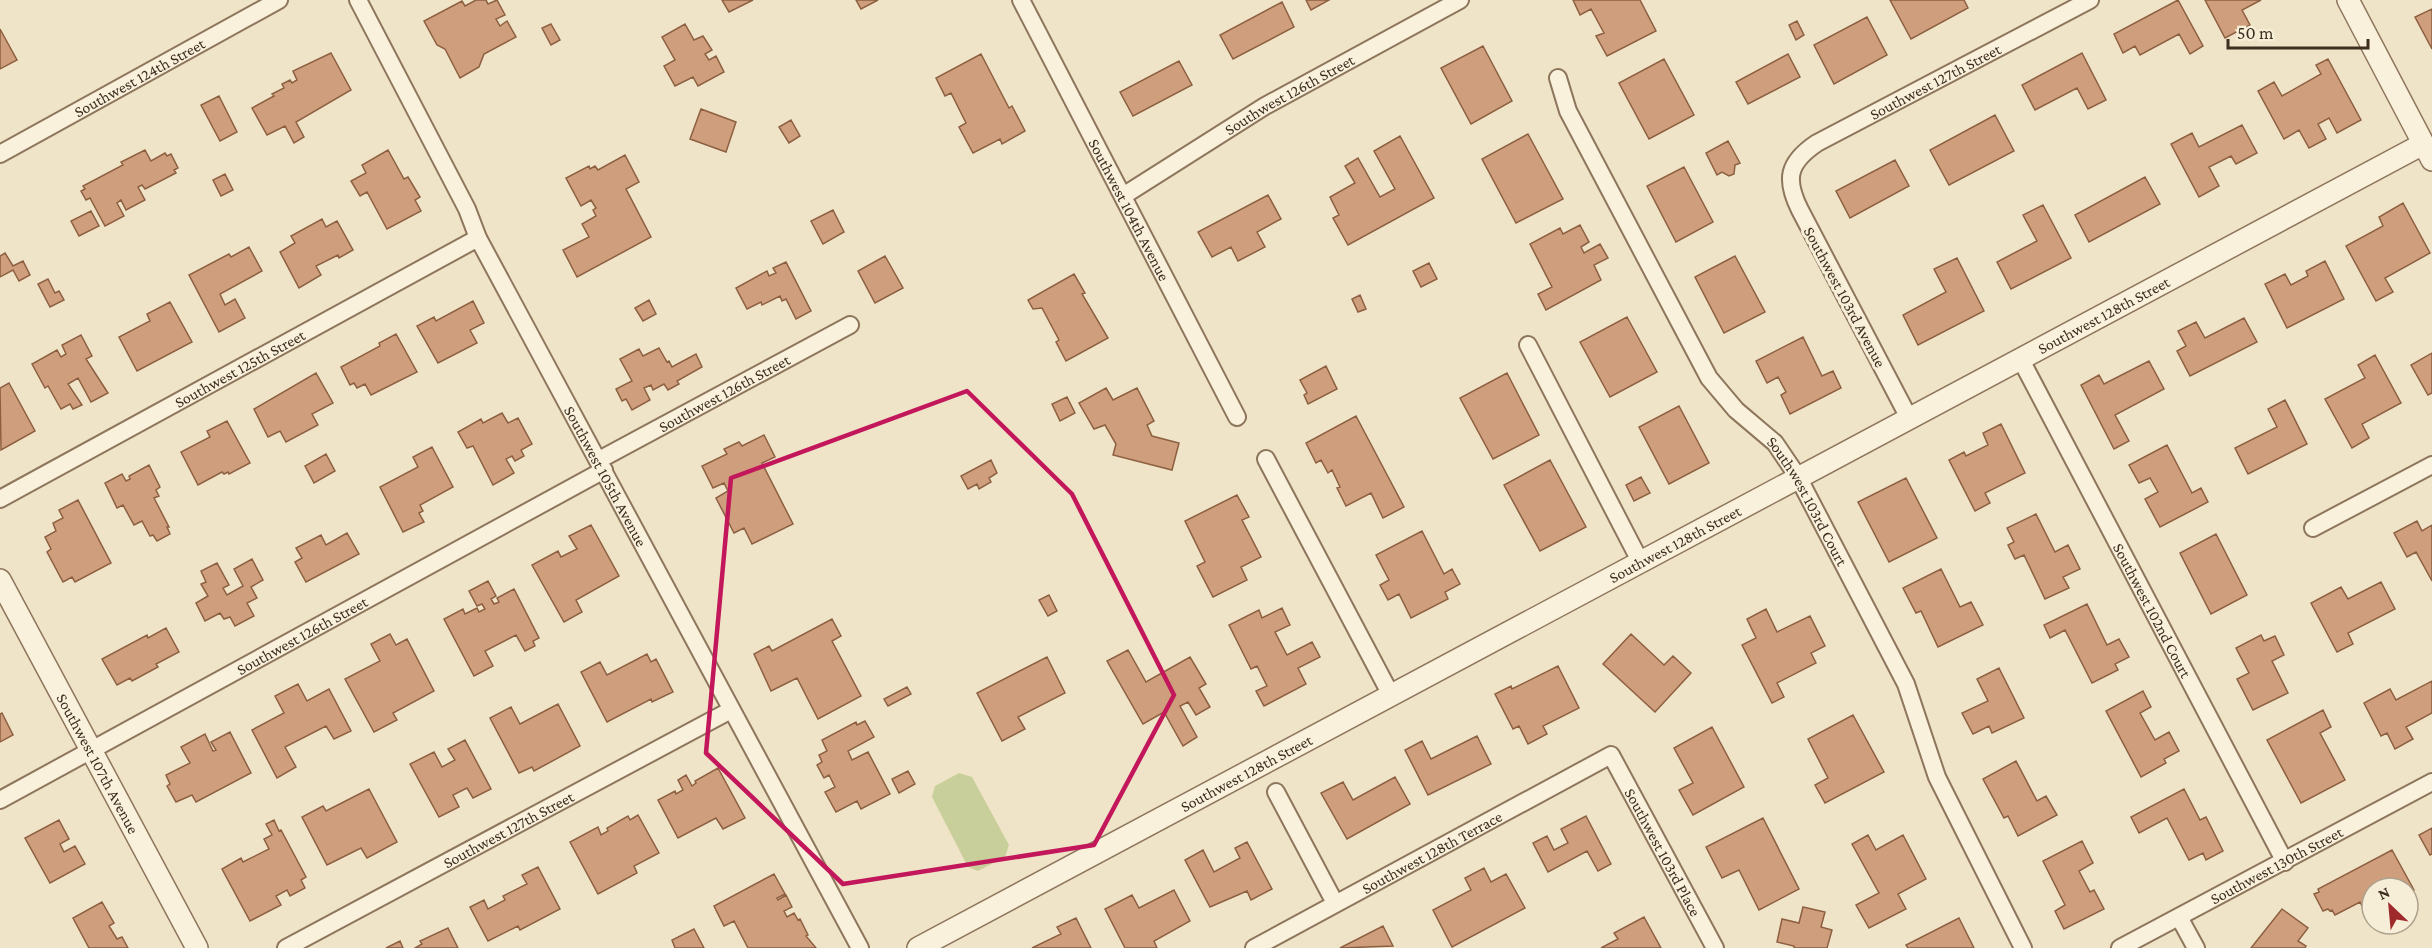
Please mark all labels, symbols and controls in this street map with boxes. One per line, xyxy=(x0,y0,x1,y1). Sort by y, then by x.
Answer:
scale bar xyxy=(2228,12,2368,50)
text: 50 m xyxy=(2237,23,2274,43)
street label: Southwest 124th Street xyxy=(71,34,208,120)
street label: Southwest 127th Street xyxy=(1867,40,2004,122)
street label: Southwest 126th Street xyxy=(1221,50,1358,138)
street label: Southwest 104th Avenue xyxy=(1086,136,1173,283)
street label: Southwest 103rd Avenue xyxy=(1801,224,1889,370)
street label: Southwest 128th Street xyxy=(2035,272,2173,357)
street label: Southwest 125th Street xyxy=(172,325,308,411)
street label: Southwest 126th Street xyxy=(656,350,793,435)
street label: Southwest 105th Avenue xyxy=(561,403,651,549)
street label: Southwest 103rd Court xyxy=(1765,432,1852,569)
street label: Southwest 128th Street xyxy=(1606,501,1744,586)
street label: Southwest 102nd Court xyxy=(2110,540,2195,681)
street label: Southwest 126th Street xyxy=(234,592,371,678)
street label: Southwest 107th Avenue xyxy=(54,690,143,836)
street label: Southwest 128th Street xyxy=(1177,730,1316,815)
street label: Southwest 103rd Place xyxy=(1622,785,1705,919)
street label: Southwest 127th Street xyxy=(440,787,577,871)
street label: Southwest 128th Terrace xyxy=(1359,807,1505,897)
street label: Southwest 130th Street xyxy=(2207,822,2346,907)
north arrow xyxy=(2360,876,2420,936)
text: N xyxy=(2375,883,2392,903)

